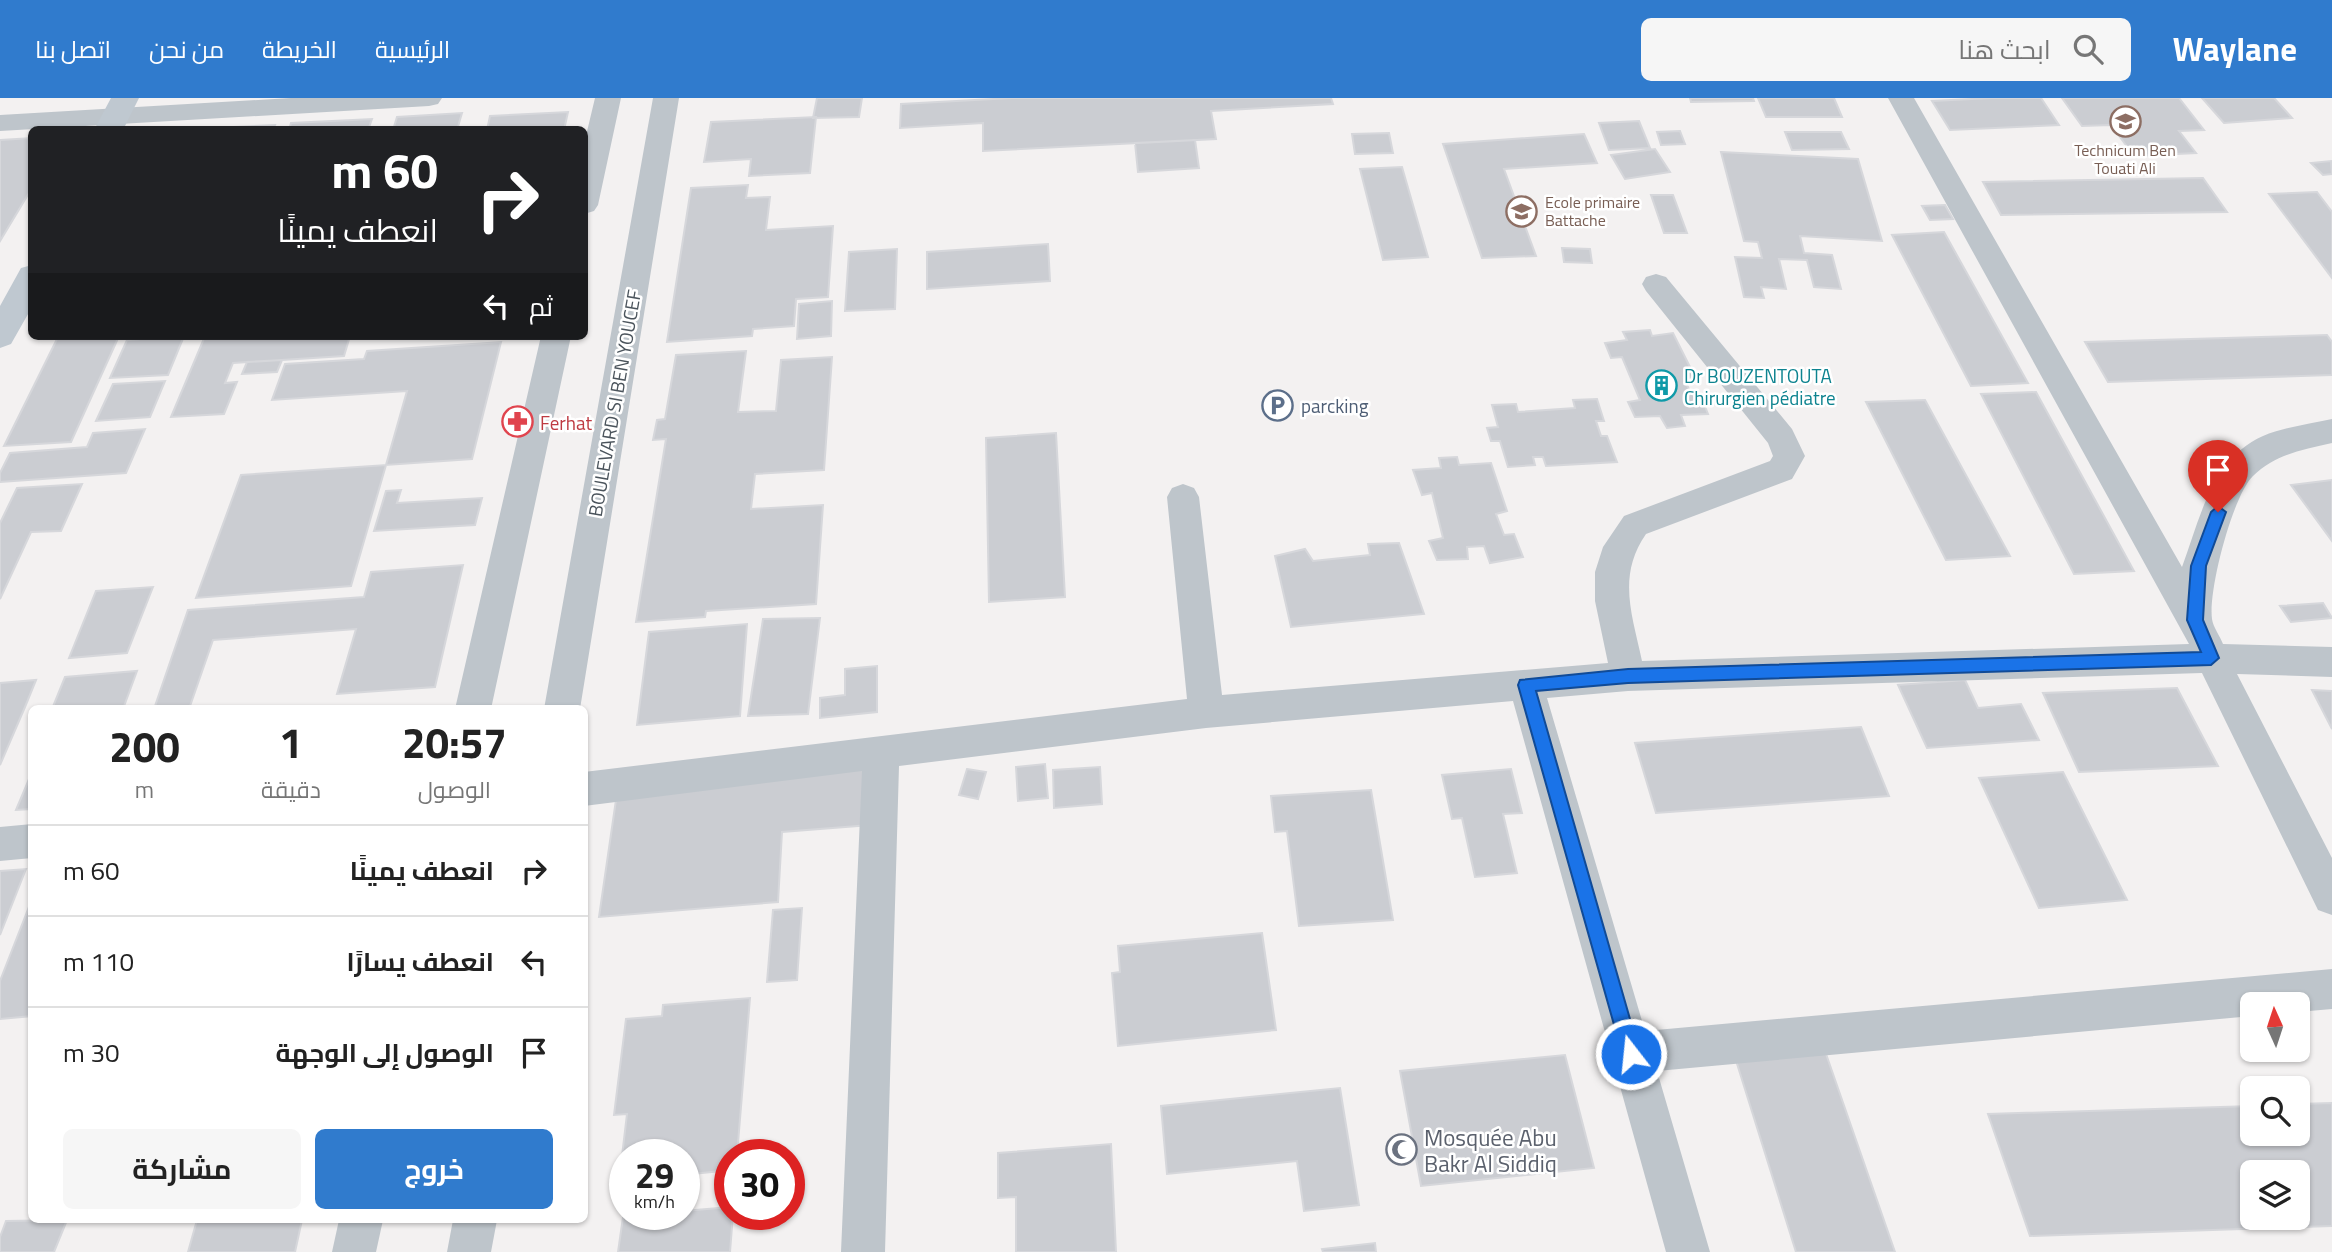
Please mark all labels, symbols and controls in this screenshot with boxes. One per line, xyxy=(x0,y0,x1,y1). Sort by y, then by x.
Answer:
search box xyxy=(1641,18,2131,81)
text: Waylane xyxy=(2173,24,2297,74)
text: ابحث هنا xyxy=(1958,30,2051,69)
icon: search xyxy=(2069,30,2107,68)
text: اتصل بنا xyxy=(35,31,111,67)
text: من نحن xyxy=(149,31,224,67)
text: الخريطة xyxy=(262,31,337,67)
text: الرئيسية xyxy=(375,31,450,67)
school or university icon: Technicum Ben Touati Ali xyxy=(2108,104,2142,138)
text: 60 m xyxy=(331,132,438,207)
place label: Technicum Ben Touati Ali xyxy=(2074,138,2176,180)
icon: right xyxy=(462,154,553,245)
place label: Ecole primaire Battache xyxy=(1545,190,1640,232)
school or university icon: Ecole primaire Battache xyxy=(1505,194,1539,228)
text: انعطف يمينًا xyxy=(277,206,438,254)
icon: left xyxy=(477,287,515,325)
text: ثم xyxy=(529,287,553,326)
street label: BOULEVARD SI BEN YOUCEF xyxy=(580,287,648,519)
place label: Dr BOUZENTOUTA Chirurgien pédiatre xyxy=(1684,361,1836,412)
building icon: Dr BOUZENTOUTA Chirurgien pédiatre xyxy=(1644,369,1678,403)
parking icon: parcking xyxy=(1261,388,1295,422)
place label: parcking xyxy=(1301,391,1369,420)
pharmacy icon: Ferhat xyxy=(500,405,534,439)
place label: Ferhat xyxy=(540,408,593,437)
pin xyxy=(2188,440,2248,512)
icon: arrive xyxy=(2199,451,2237,489)
text: 1 xyxy=(279,710,303,774)
text: 20:57 xyxy=(402,710,507,774)
text: 200 xyxy=(109,714,180,778)
text: m xyxy=(135,772,154,807)
text: دقيقة xyxy=(261,772,321,807)
text: الوصول xyxy=(418,772,491,807)
text: 60 m xyxy=(63,851,120,890)
text: انعطف يمينًا xyxy=(350,851,494,890)
icon: right xyxy=(515,852,553,890)
text: 110 m xyxy=(63,942,134,981)
text: انعطف يسارًا xyxy=(346,942,494,981)
icon: left xyxy=(515,943,553,981)
north arrow xyxy=(2240,992,2310,1062)
map controls xyxy=(2240,992,2310,1230)
position arrow xyxy=(1594,1017,1668,1091)
text: 30 m xyxy=(63,1033,120,1072)
text: الوصول إلى الوجهة xyxy=(275,1033,494,1072)
icon: arrive xyxy=(515,1034,553,1072)
button: search xyxy=(2240,1076,2310,1146)
place label: Mosquée Abu Bakr Al Siddiq xyxy=(1424,1120,1557,1181)
button: مشاركة xyxy=(63,1129,301,1209)
button: خروج xyxy=(315,1129,553,1209)
mosque icon: Mosquée Abu Bakr Al Siddiq xyxy=(1384,1133,1418,1167)
speed limit sign: 30 xyxy=(714,1139,805,1230)
text: 29 xyxy=(635,1148,674,1202)
button: layers xyxy=(2240,1160,2310,1230)
text: km/h xyxy=(634,1188,675,1215)

